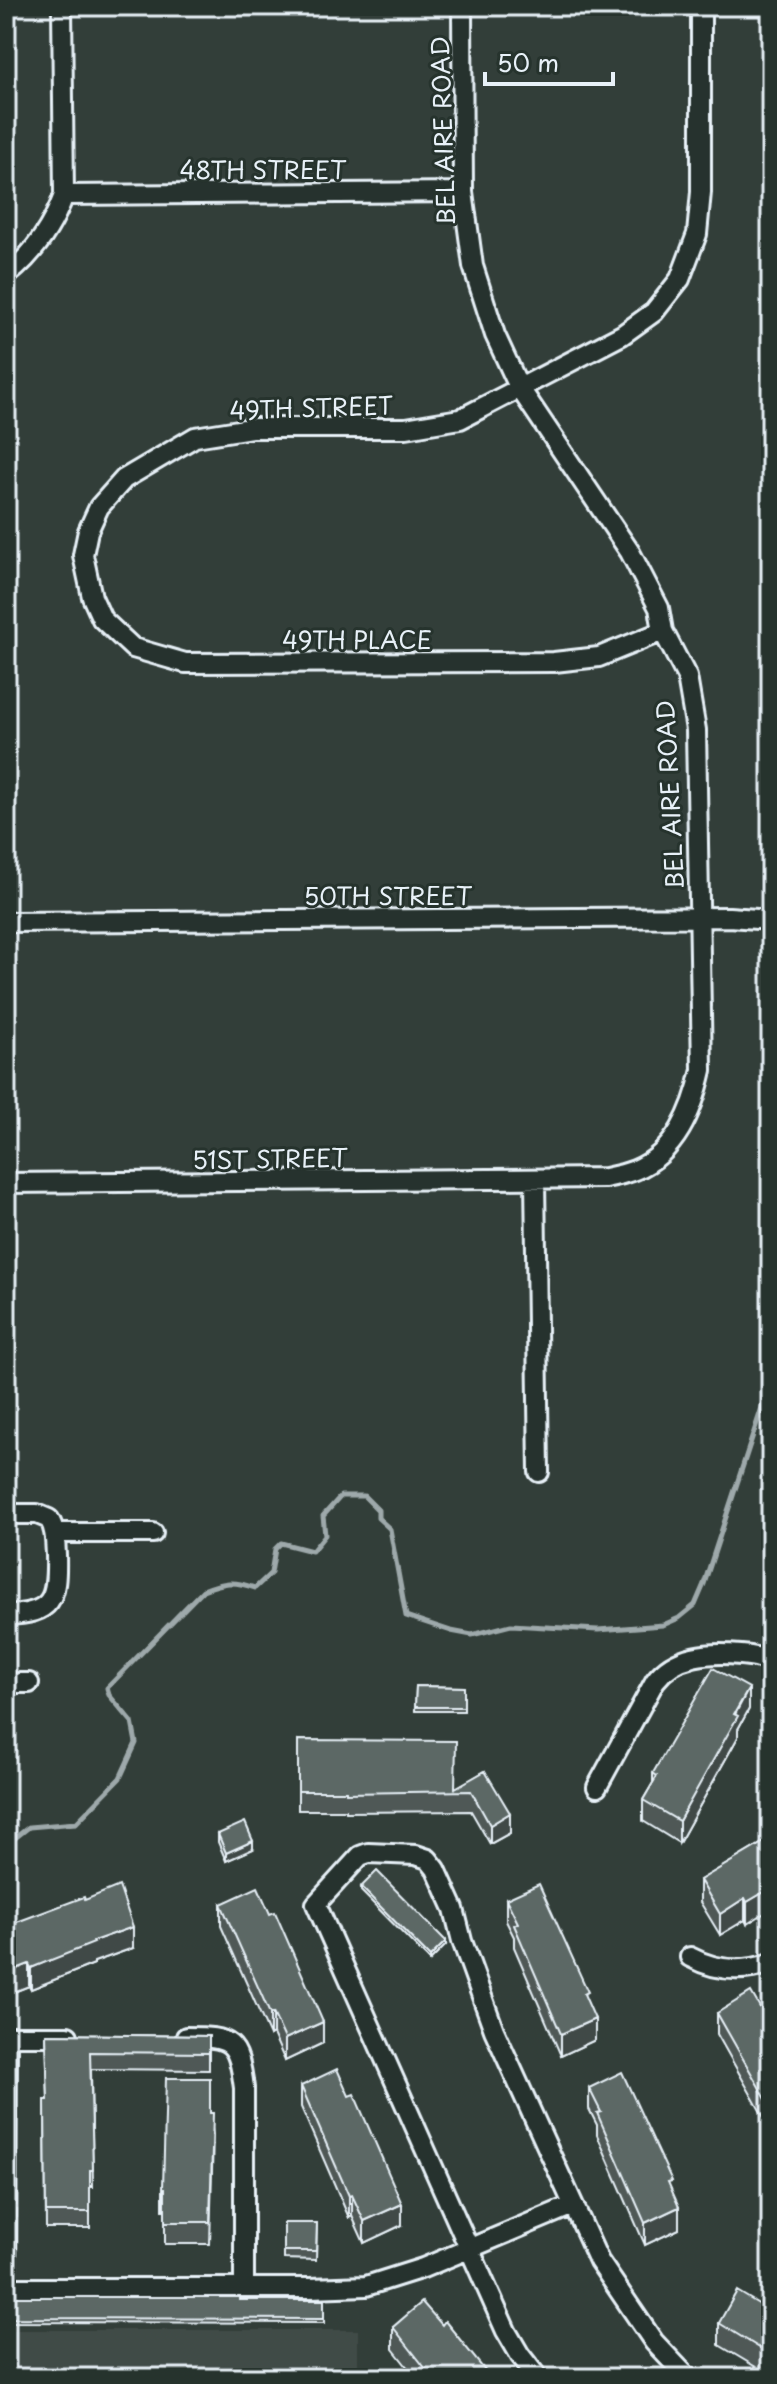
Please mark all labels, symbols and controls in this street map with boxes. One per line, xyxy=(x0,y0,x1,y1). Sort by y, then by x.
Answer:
street label: BEL AIRE ROAD xyxy=(421,36,463,226)
scale bar xyxy=(485,36,613,86)
text: 50 m xyxy=(497,44,559,80)
street label: 48TH STREET xyxy=(180,151,347,187)
street label: 49TH STREET xyxy=(229,386,394,428)
street label: 49TH PLACE xyxy=(282,621,432,657)
street label: BEL AIRE ROAD xyxy=(646,699,692,891)
street label: 50TH STREET xyxy=(304,877,473,913)
street label: 51ST STREET xyxy=(192,1139,349,1177)

